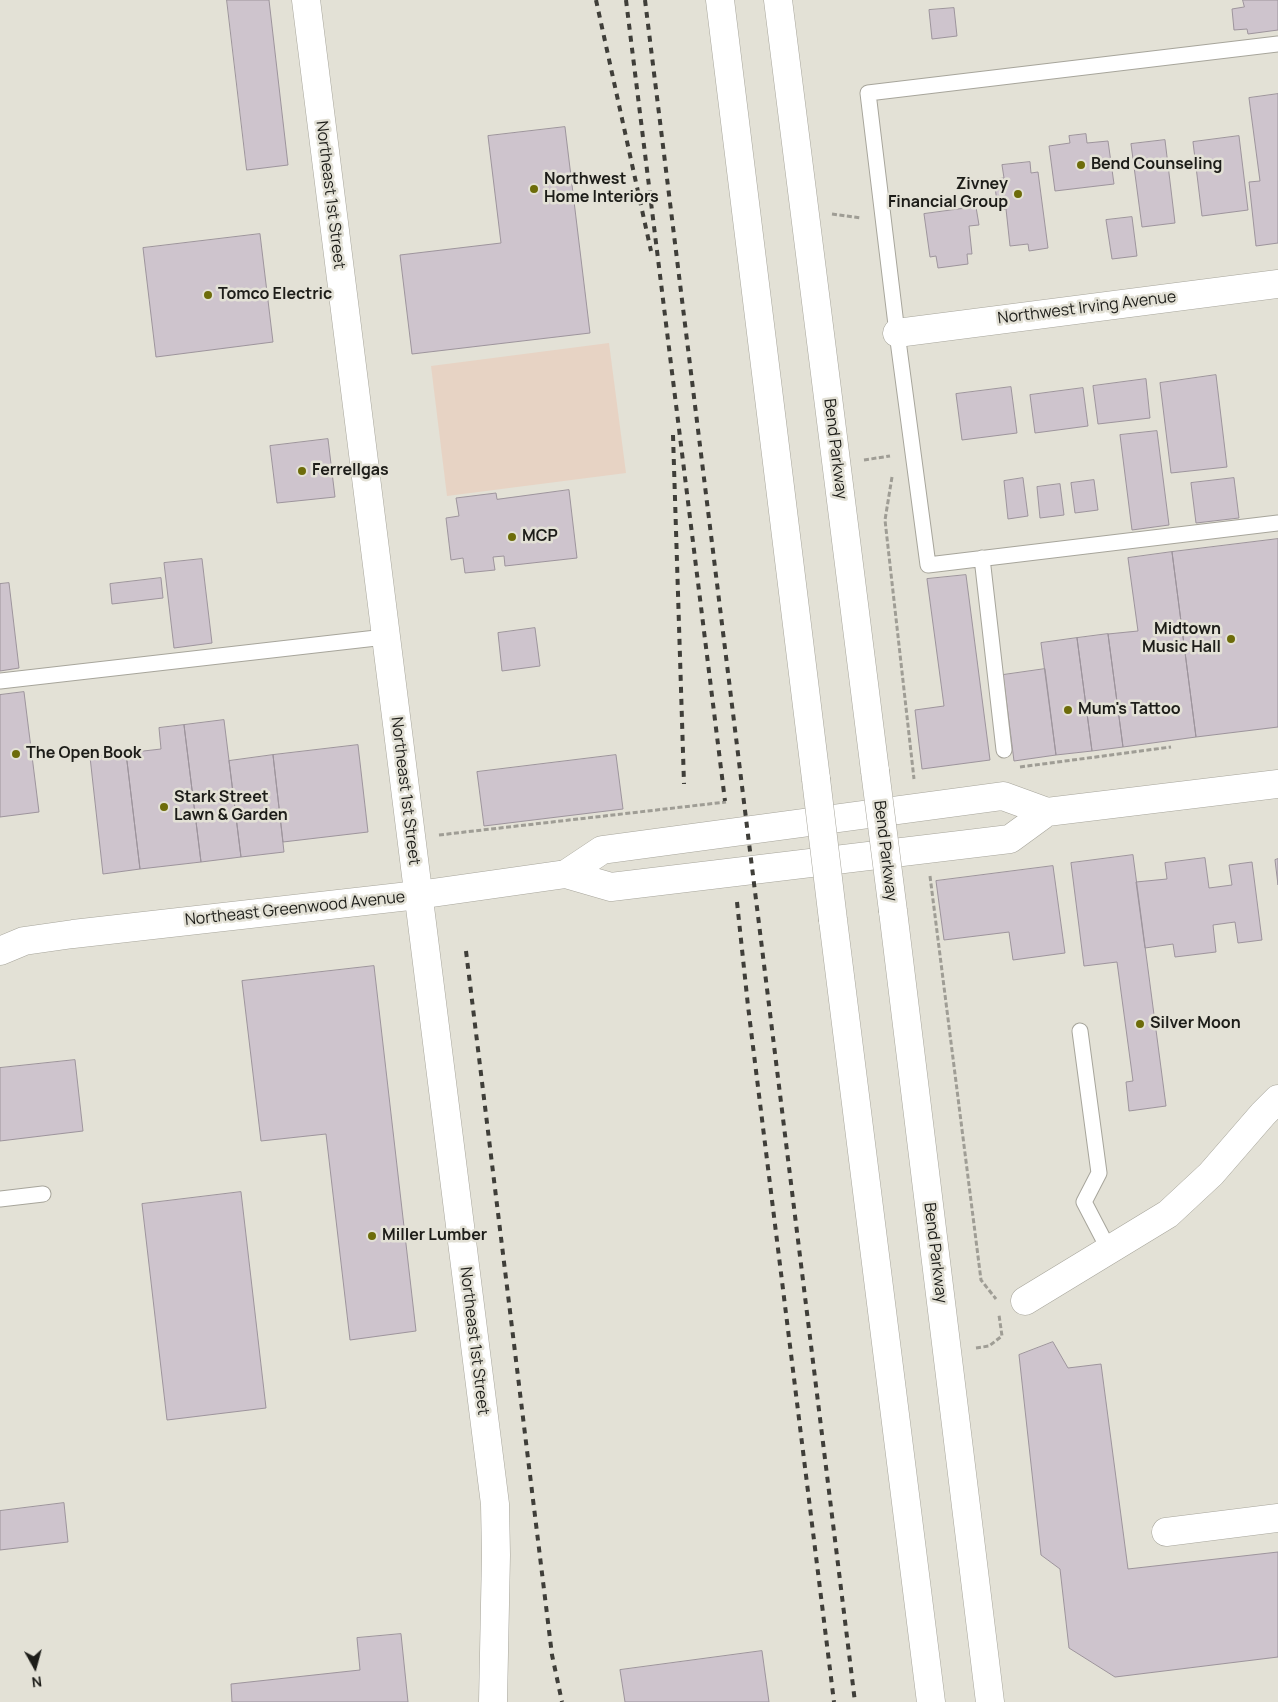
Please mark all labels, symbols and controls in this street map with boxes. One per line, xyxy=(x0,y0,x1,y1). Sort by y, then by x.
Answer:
street label: Northeast 1st Street xyxy=(311,120,349,270)
place label: Bend Counseling xyxy=(1091,155,1222,175)
marker: Bend Counseling xyxy=(1075,159,1087,171)
place label: Northwest Home Interiors xyxy=(544,170,659,208)
place label: Zivney Financial Group xyxy=(888,175,1008,213)
marker: Northwest Home Interiors xyxy=(528,183,540,195)
marker: Zivney Financial Group xyxy=(1012,188,1024,200)
place label: Tomco Electric xyxy=(218,285,332,305)
street label: Northwest Irving Avenue xyxy=(997,288,1177,328)
marker: Tomco Electric xyxy=(202,289,214,301)
street label: Bend Parkway xyxy=(819,397,851,501)
place label: Ferrellgas xyxy=(312,461,389,481)
marker: Ferrellgas xyxy=(296,465,308,477)
place label: MCP xyxy=(522,527,558,547)
marker: MCP xyxy=(506,531,518,543)
place label: Midtown Music Hall xyxy=(1142,620,1221,658)
marker: Midtown Music Hall xyxy=(1225,633,1237,645)
place label: Mum's Tattoo xyxy=(1078,700,1181,720)
marker: Mum's Tattoo xyxy=(1062,704,1074,716)
street label: Northeast 1st Street xyxy=(386,716,424,866)
place label: The Open Book xyxy=(26,744,141,764)
marker: The Open Book xyxy=(10,748,22,760)
place label: Stark Street Lawn & Garden xyxy=(174,788,288,826)
street label: Bend Parkway xyxy=(869,799,901,903)
marker: Stark Street Lawn & Garden xyxy=(158,801,170,813)
street label: Northeast Greenwood Avenue xyxy=(184,888,406,930)
place label: Silver Moon xyxy=(1150,1014,1241,1034)
marker: Silver Moon xyxy=(1134,1018,1146,1030)
street label: Bend Parkway xyxy=(919,1201,951,1305)
place label: Miller Lumber xyxy=(382,1226,487,1246)
marker: Miller Lumber xyxy=(366,1230,378,1242)
street label: Northeast 1st Street xyxy=(455,1266,493,1416)
north arrow xyxy=(10,1642,60,1692)
text: N xyxy=(31,1672,43,1692)

